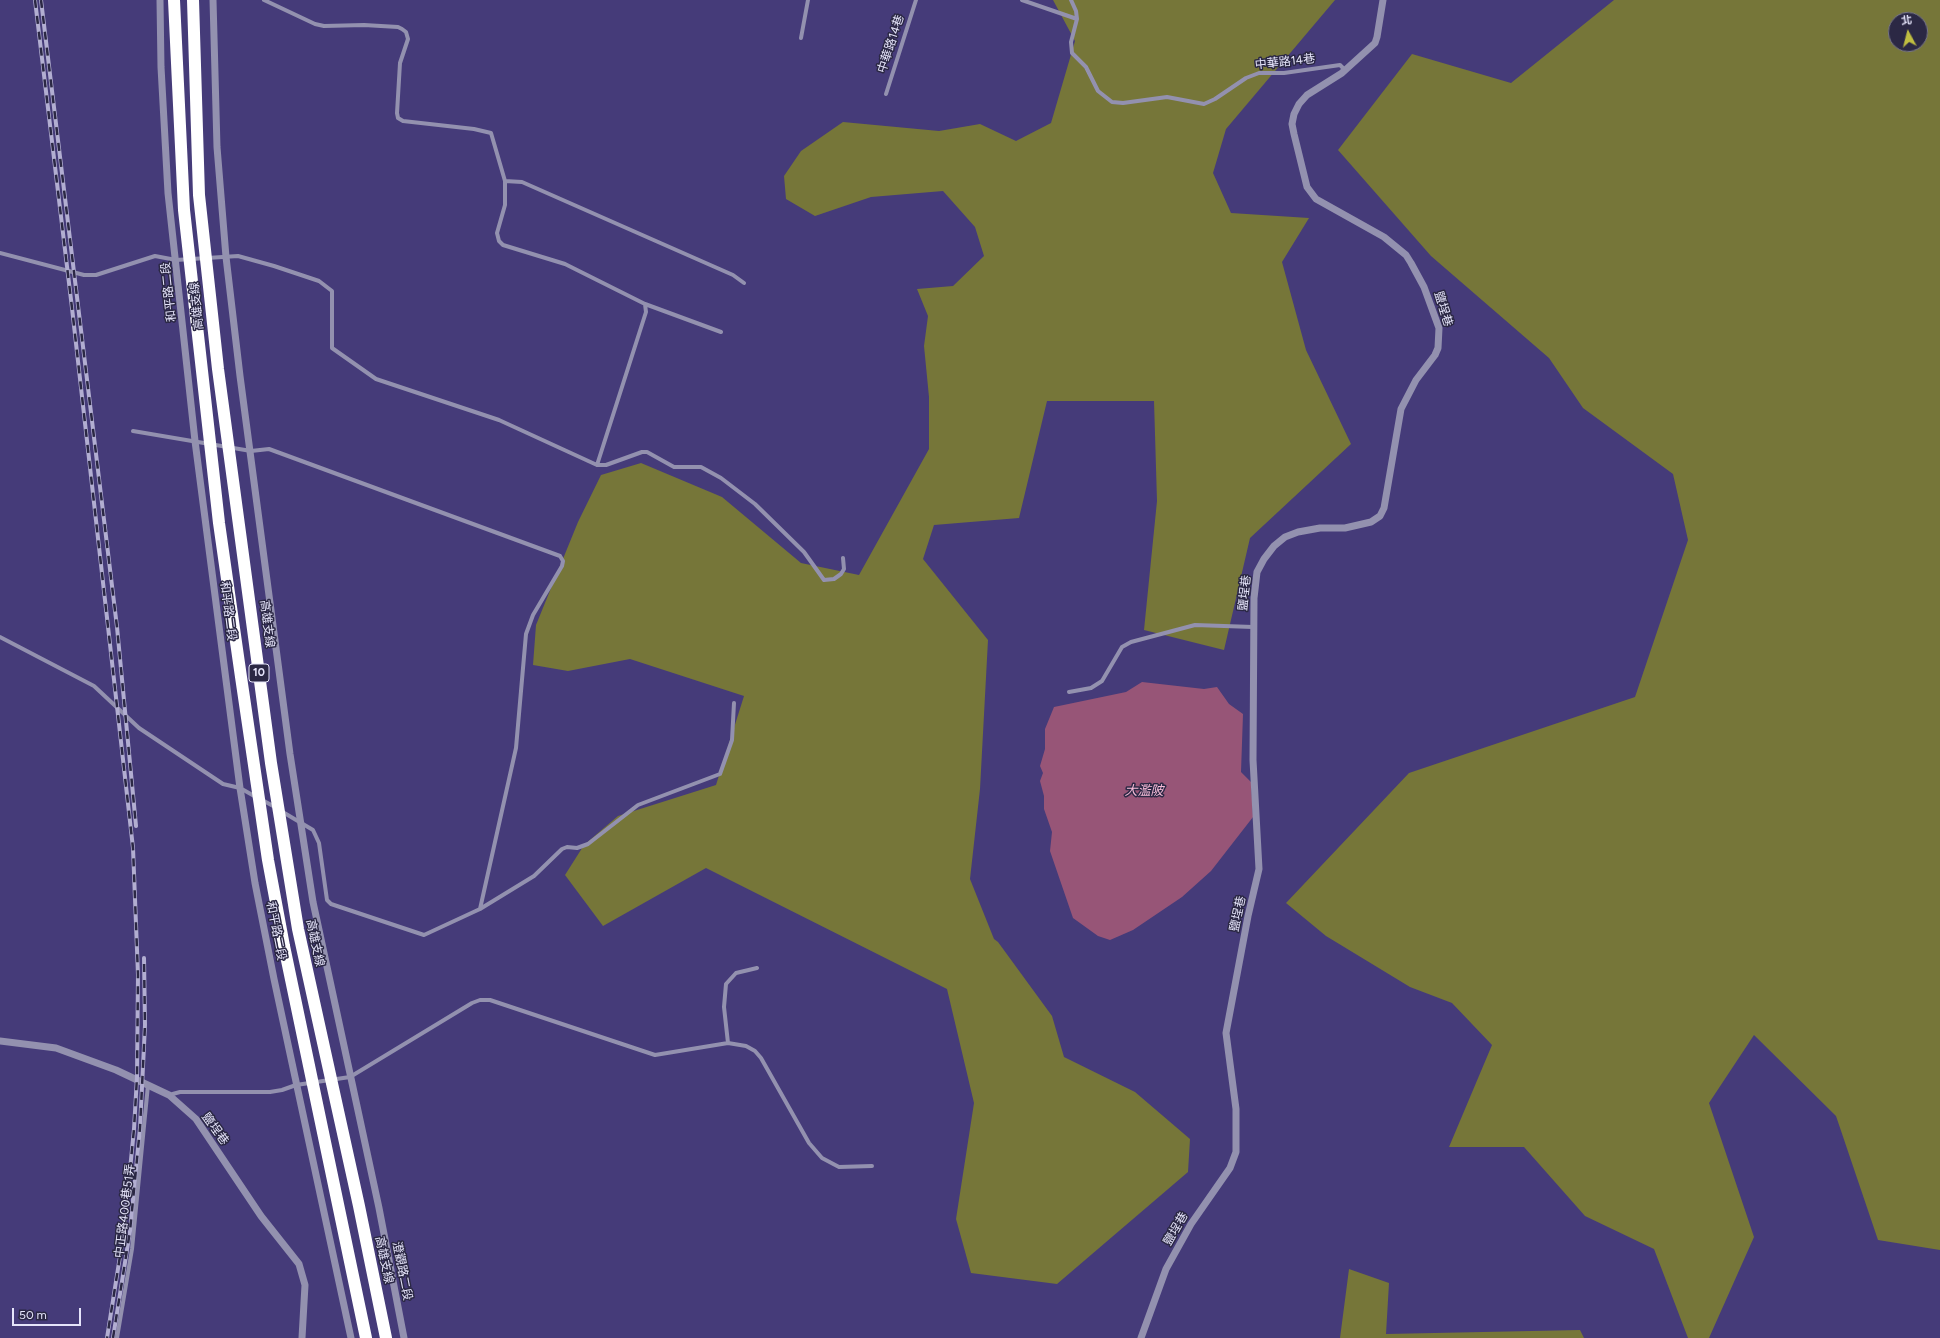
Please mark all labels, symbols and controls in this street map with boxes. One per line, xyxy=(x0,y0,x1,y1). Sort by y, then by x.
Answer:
north arrow xyxy=(1888,12,1928,52)
street label: 中華路14巷 xyxy=(875,13,907,75)
text: 北 xyxy=(1900,13,1913,28)
street label: 中華路14巷 xyxy=(1254,52,1316,72)
street label: 和平路二段 xyxy=(159,261,179,323)
street label: 高雄支線 xyxy=(187,281,207,331)
street label: 鹽埕巷 xyxy=(1431,290,1455,328)
street label: 鹽埕巷 xyxy=(1236,574,1254,612)
street label: 和平路二段 xyxy=(217,580,239,642)
street label: 高雄支線 xyxy=(257,599,277,649)
road number: 10 xyxy=(249,664,269,682)
water label: 大濫陂 xyxy=(1125,783,1163,799)
street label: 鹽埕巷 xyxy=(1227,895,1249,933)
street label: 和平路二段 xyxy=(263,900,289,962)
street label: 高雄支線 xyxy=(303,918,327,968)
street label: 鹽埕巷 xyxy=(199,1110,231,1148)
street label: 中正路400巷51弄 xyxy=(112,1163,138,1259)
street label: 鹽埕巷 xyxy=(1161,1210,1191,1248)
street label: 高雄支線 xyxy=(372,1235,396,1285)
street label: 澄觀路二段 xyxy=(389,1240,415,1302)
scale bar xyxy=(14,1300,83,1326)
text: 50 m xyxy=(19,1308,47,1322)

